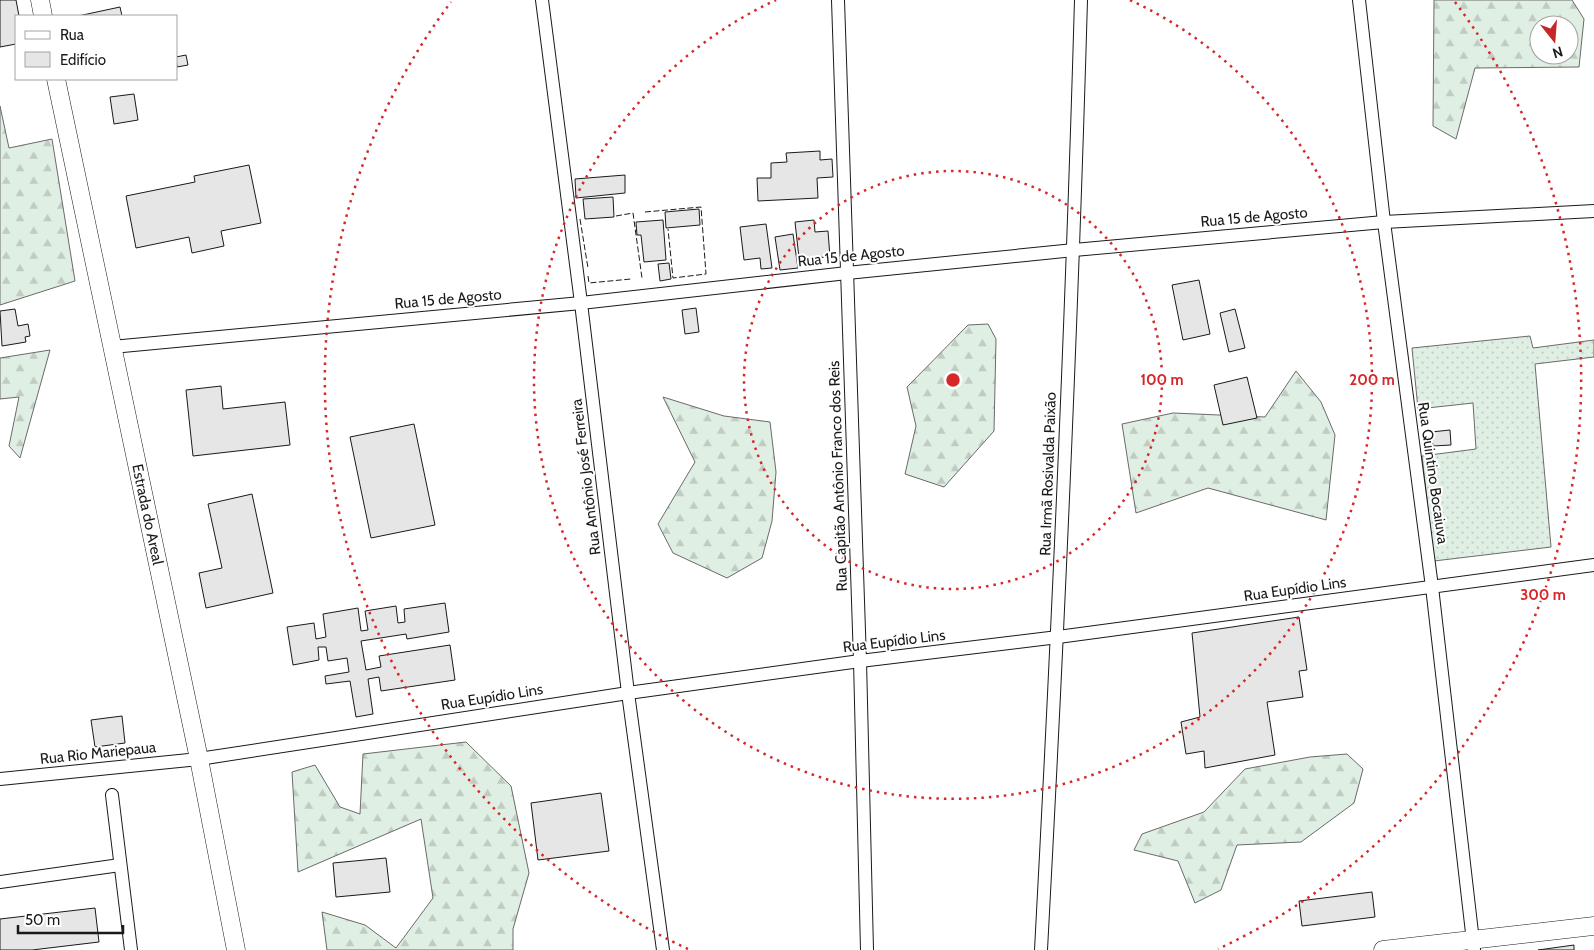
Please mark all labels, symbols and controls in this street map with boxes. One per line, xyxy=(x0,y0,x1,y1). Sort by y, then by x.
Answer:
legend xyxy=(15,15,178,80)
north arrow xyxy=(1529,15,1579,65)
text: Rua xyxy=(60,26,85,44)
text: N xyxy=(1550,42,1565,62)
text: Edifício xyxy=(60,51,106,69)
street label: Rua 15 de Agosto xyxy=(1200,203,1308,231)
street label: Rua 15 de Agosto xyxy=(797,241,905,271)
street label: Rua 15 de Agosto xyxy=(394,285,502,313)
street label: Rua Capitão Antônio Franco dos Reis xyxy=(825,360,851,592)
centre of rings xyxy=(944,371,962,389)
text: 100 m xyxy=(1140,371,1184,389)
text: 200 m xyxy=(1349,371,1395,389)
street label: Rua Irmã Rosivalda Paixão xyxy=(1036,392,1060,556)
street label: Rua Antônio José Ferreira xyxy=(567,397,605,556)
street label: Rua Quintino Bocaiuva xyxy=(1414,401,1452,546)
street label: Estrada do Areal xyxy=(128,462,167,567)
street label: Rua Eupídio Lins xyxy=(1243,573,1347,605)
text: 300 m xyxy=(1520,586,1566,604)
street label: Rua Eupídio Lins xyxy=(842,626,946,656)
street label: Rua Eupídio Lins xyxy=(440,680,544,714)
street label: Rua Rio Mariepaua xyxy=(39,738,158,768)
scale bar xyxy=(18,902,122,934)
text: 50 m xyxy=(25,911,60,929)

